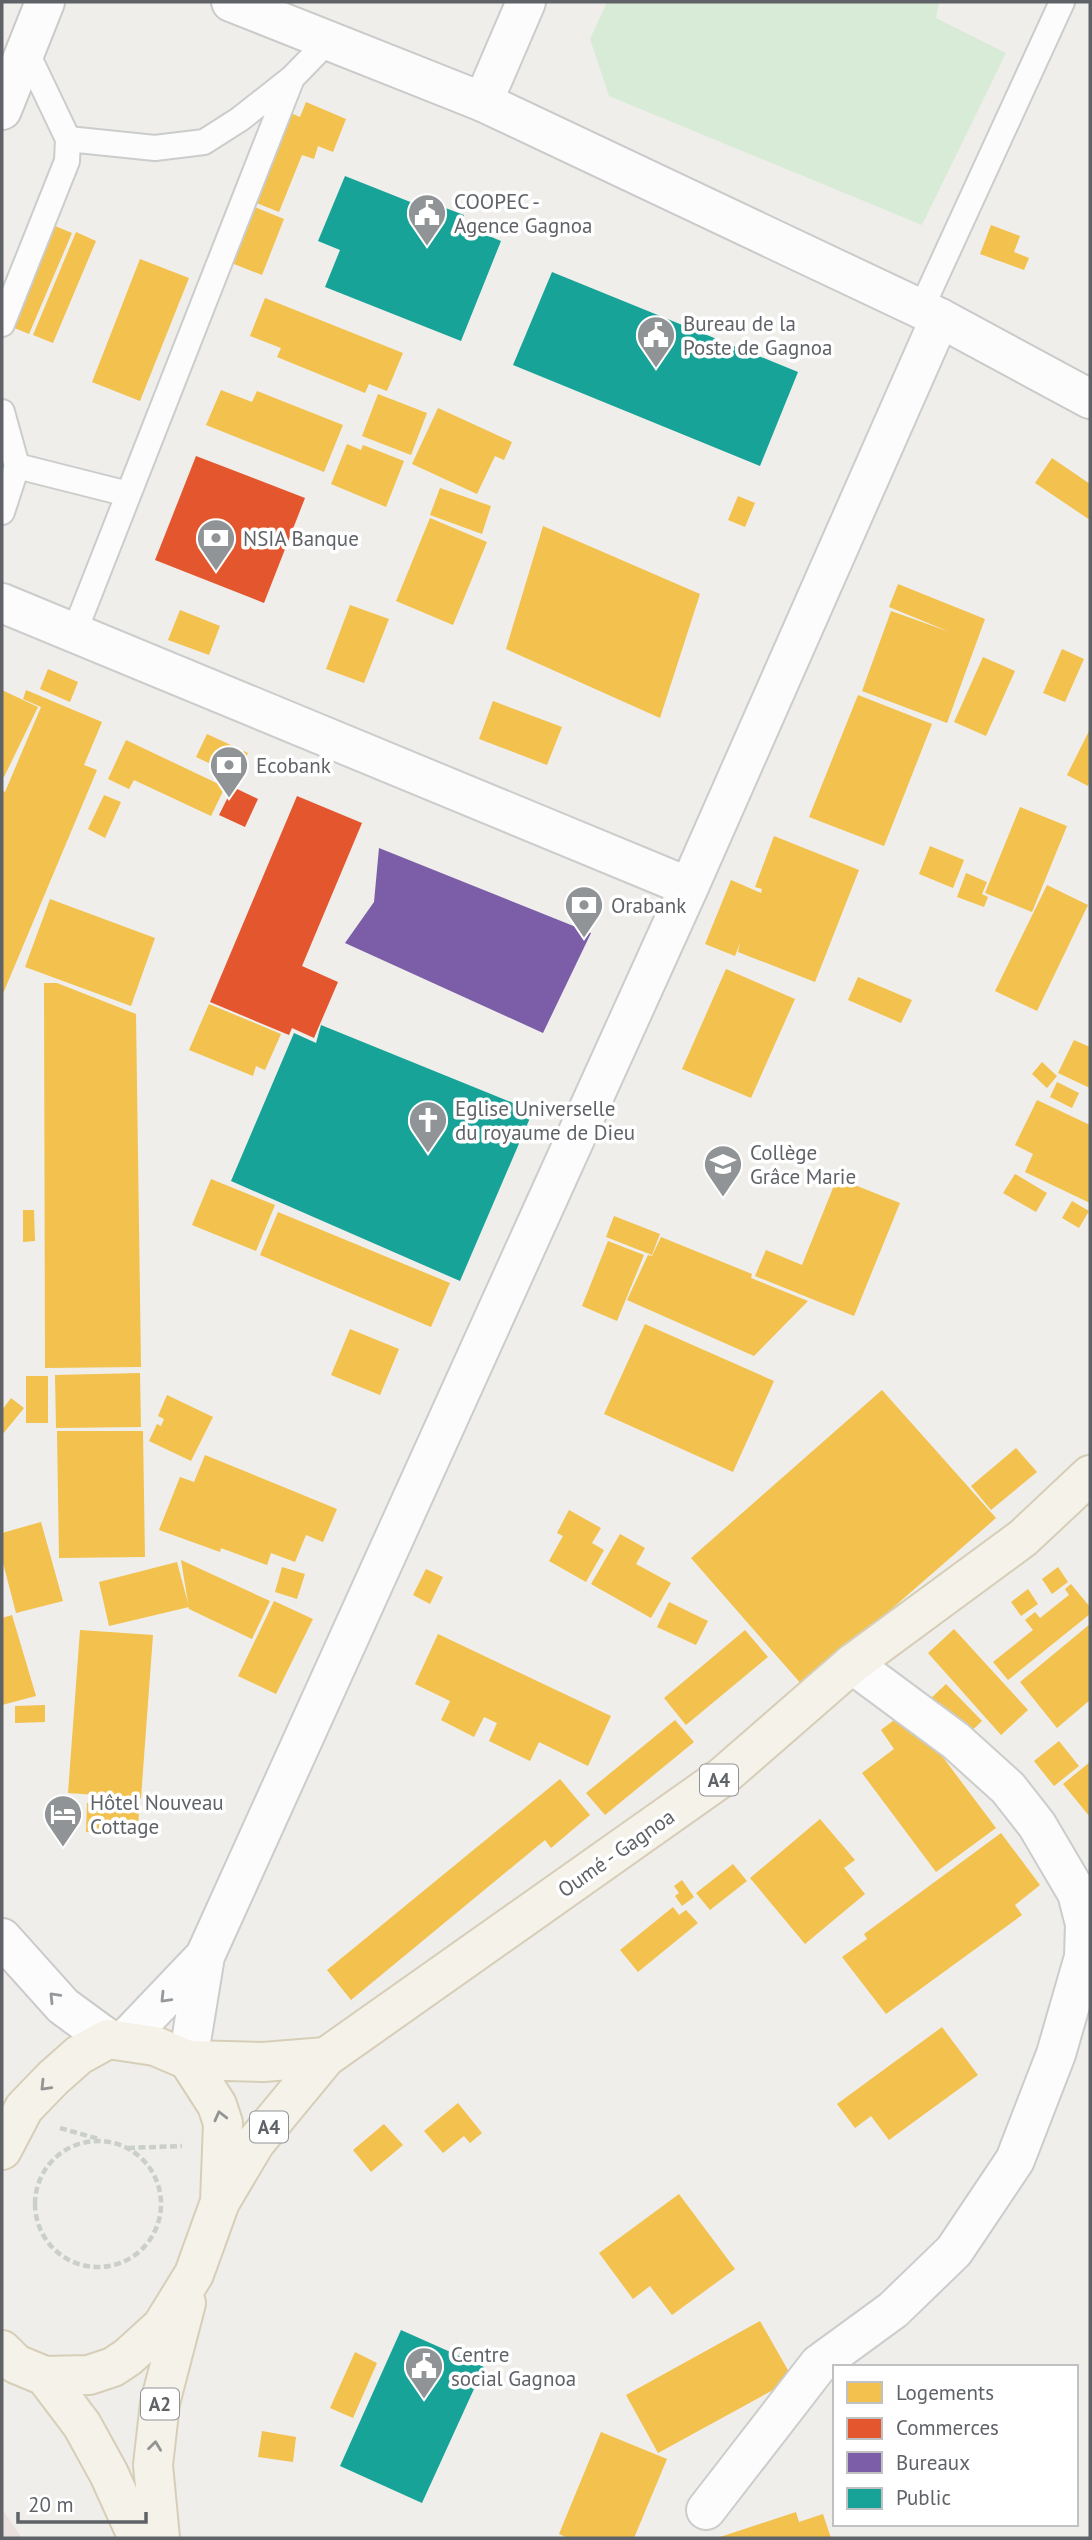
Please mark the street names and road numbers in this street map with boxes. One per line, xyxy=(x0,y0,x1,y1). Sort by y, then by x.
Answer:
road number: A4 xyxy=(700,1764,738,1796)
street label: Oumé - Gagnoa xyxy=(552,1803,680,1903)
road number: A4 xyxy=(250,2112,288,2142)
road number: A2 xyxy=(141,2388,179,2420)

